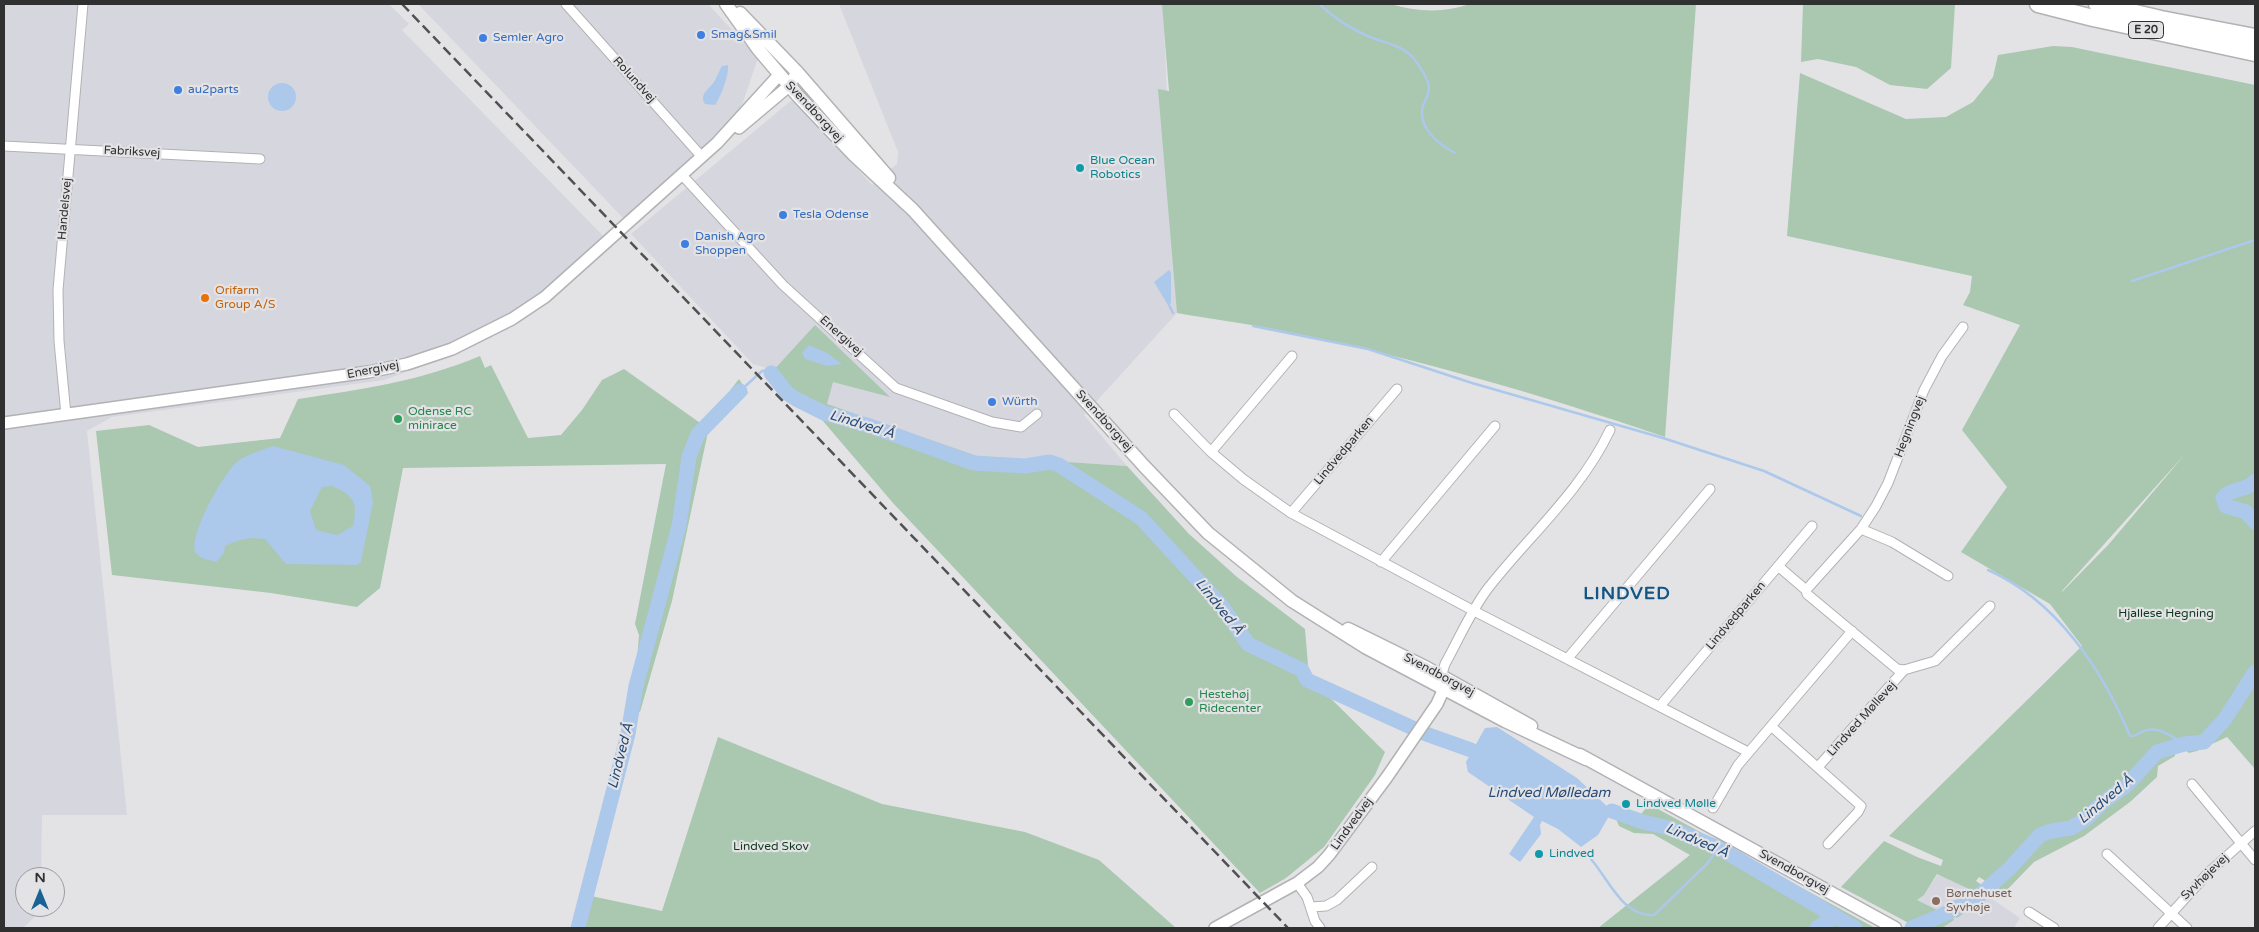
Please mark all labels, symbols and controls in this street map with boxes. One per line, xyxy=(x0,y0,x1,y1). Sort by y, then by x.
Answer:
road number: E 20 xyxy=(2128,22,2164,38)
place label: Smag&Smil xyxy=(711,28,777,42)
marker: Smag&Smil xyxy=(695,29,707,41)
place label: Semler Agro xyxy=(493,31,564,45)
marker: Semler Agro xyxy=(477,32,489,44)
street label: Rolundvej xyxy=(610,54,658,106)
street label: Svendborgvej xyxy=(782,79,846,145)
place label: au2parts xyxy=(188,83,239,97)
marker: au2parts xyxy=(172,84,184,96)
street label: Fabriksvej xyxy=(103,143,161,161)
place label: Blue Ocean Robotics xyxy=(1090,154,1155,182)
marker: Blue Ocean Robotics xyxy=(1074,162,1086,174)
street label: Handelsvej xyxy=(55,177,75,241)
place label: Tesla Odense xyxy=(793,208,869,222)
marker: Tesla Odense xyxy=(777,209,789,221)
place label: Danish Agro Shoppen xyxy=(695,230,765,258)
marker: Danish Agro Shoppen xyxy=(679,238,691,250)
place label: Orifarm Group A/S xyxy=(215,284,275,312)
marker: Orifarm Group A/S xyxy=(199,292,211,304)
street label: Energivej xyxy=(817,313,865,359)
street label: Energivej xyxy=(346,358,400,382)
street label: Svendborgvej xyxy=(1073,387,1135,455)
street label: Hegningvej xyxy=(1892,394,1928,460)
place label: Würth xyxy=(1002,395,1037,409)
marker: Würth xyxy=(986,396,998,408)
place label: Odense RC minirace xyxy=(408,405,472,433)
water label: Lindved Å xyxy=(827,407,897,443)
marker: Odense RC minirace xyxy=(392,413,404,425)
street label: Lindvedparken xyxy=(1311,414,1377,488)
water label: Lindved Å xyxy=(1191,576,1247,638)
street label: Lindvedparken xyxy=(1703,579,1769,653)
district label: LINDVED xyxy=(1582,583,1672,605)
park label: Hjallese Hegning xyxy=(2118,607,2214,621)
street label: Svendborgvej xyxy=(1401,650,1477,700)
street label: Lindved Møllevej xyxy=(1825,678,1899,760)
place label: Hestehøj Ridecenter xyxy=(1199,688,1261,716)
marker: Hestehøj Ridecenter xyxy=(1183,696,1195,708)
water label: Lindved Å xyxy=(605,721,637,791)
water label: Lindved Å xyxy=(2075,772,2137,828)
water label: Lindved Mølledam xyxy=(1488,785,1610,801)
street label: Lindvedvej xyxy=(1328,795,1376,853)
place label: Lindved Mølle xyxy=(1636,797,1716,811)
marker: Lindved Mølle xyxy=(1620,798,1632,810)
water label: Lindved Å xyxy=(1663,820,1731,862)
park label: Lindved Skov xyxy=(733,840,809,854)
place label: Lindved xyxy=(1549,847,1594,861)
street label: Svendborgvej xyxy=(1756,847,1832,897)
marker: Lindved xyxy=(1533,848,1545,860)
street label: Syvhøjevej xyxy=(2178,851,2232,903)
north arrow xyxy=(15,867,65,917)
text: N xyxy=(34,869,46,886)
place label: Børnehuset Syvhøje xyxy=(1946,887,2012,915)
marker: Børnehuset Syvhøje xyxy=(1930,895,1942,907)

